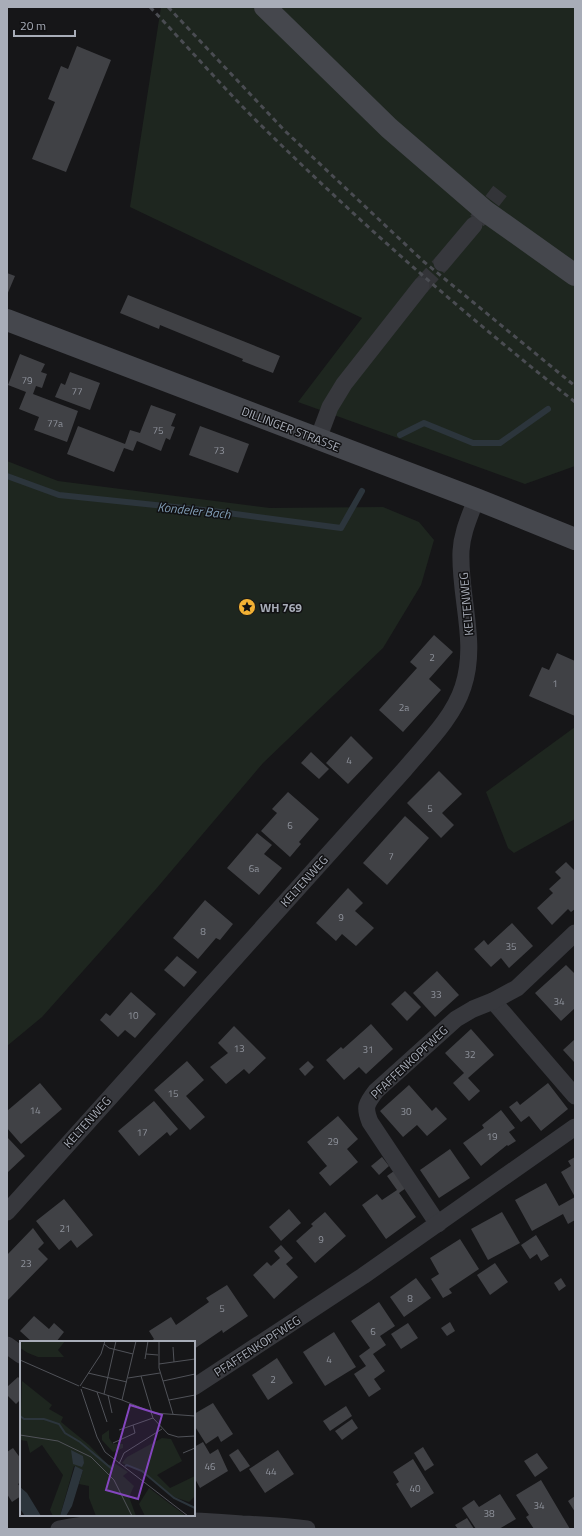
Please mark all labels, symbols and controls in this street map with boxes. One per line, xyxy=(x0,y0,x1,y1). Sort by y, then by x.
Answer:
scale bar xyxy=(14,12,75,38)
text: 20 m xyxy=(20,16,46,35)
house number: 79 xyxy=(21,373,33,388)
house number: 77 xyxy=(71,384,83,399)
street label: DILLINGER STRASSE xyxy=(239,401,343,457)
house number: 77a xyxy=(47,416,63,431)
house number: 75 xyxy=(152,423,164,438)
house number: 73 xyxy=(213,443,225,458)
water label: Kondeler Bach xyxy=(156,496,232,524)
street label: KELTENWEG xyxy=(454,571,478,637)
place icon: WH 769 xyxy=(237,597,257,617)
place label: WH 769 xyxy=(260,598,302,617)
house number: 2 xyxy=(429,650,435,665)
house number: 1 xyxy=(552,676,558,691)
house number: 2a xyxy=(399,700,409,715)
house number: 4 xyxy=(346,753,352,768)
house number: 5 xyxy=(427,801,433,816)
house number: 6 xyxy=(287,818,293,833)
house number: 7 xyxy=(388,849,394,864)
street label: KELTENWEG xyxy=(276,851,332,911)
house number: 6a xyxy=(249,861,259,876)
house number: 9 xyxy=(338,910,344,925)
house number: 8 xyxy=(200,924,206,939)
house number: 35 xyxy=(505,939,517,954)
house number: 33 xyxy=(430,987,442,1002)
house number: 34 xyxy=(553,994,565,1009)
house number: 10 xyxy=(127,1008,139,1023)
street label: PFAFFENKOPFWEG xyxy=(366,1021,452,1103)
house number: 13 xyxy=(233,1041,245,1056)
house number: 31 xyxy=(362,1042,374,1057)
house number: 32 xyxy=(464,1047,476,1062)
house number: 15 xyxy=(167,1086,179,1101)
street label: KELTENWEG xyxy=(59,1092,115,1152)
house number: 14 xyxy=(29,1103,41,1118)
house number: 30 xyxy=(400,1104,412,1119)
house number: 17 xyxy=(136,1125,148,1140)
house number: 19 xyxy=(486,1129,498,1144)
house number: 29 xyxy=(327,1134,339,1149)
house number: 21 xyxy=(59,1221,71,1236)
house number: 9 xyxy=(318,1232,324,1247)
house number: 23 xyxy=(20,1256,32,1271)
house number: 8 xyxy=(407,1291,413,1306)
house number: 5 xyxy=(219,1301,225,1316)
street label: PFAFFENKOPFWEG xyxy=(210,1311,304,1381)
house number: 6 xyxy=(370,1324,376,1339)
inset map xyxy=(20,1341,195,1516)
house number: 4 xyxy=(326,1352,332,1367)
house number: 2 xyxy=(270,1372,276,1387)
house number: 46 xyxy=(204,1459,216,1474)
house number: 44 xyxy=(265,1464,277,1479)
house number: 40 xyxy=(409,1481,421,1496)
house number: 34 xyxy=(533,1498,545,1513)
house number: 38 xyxy=(483,1506,495,1521)

